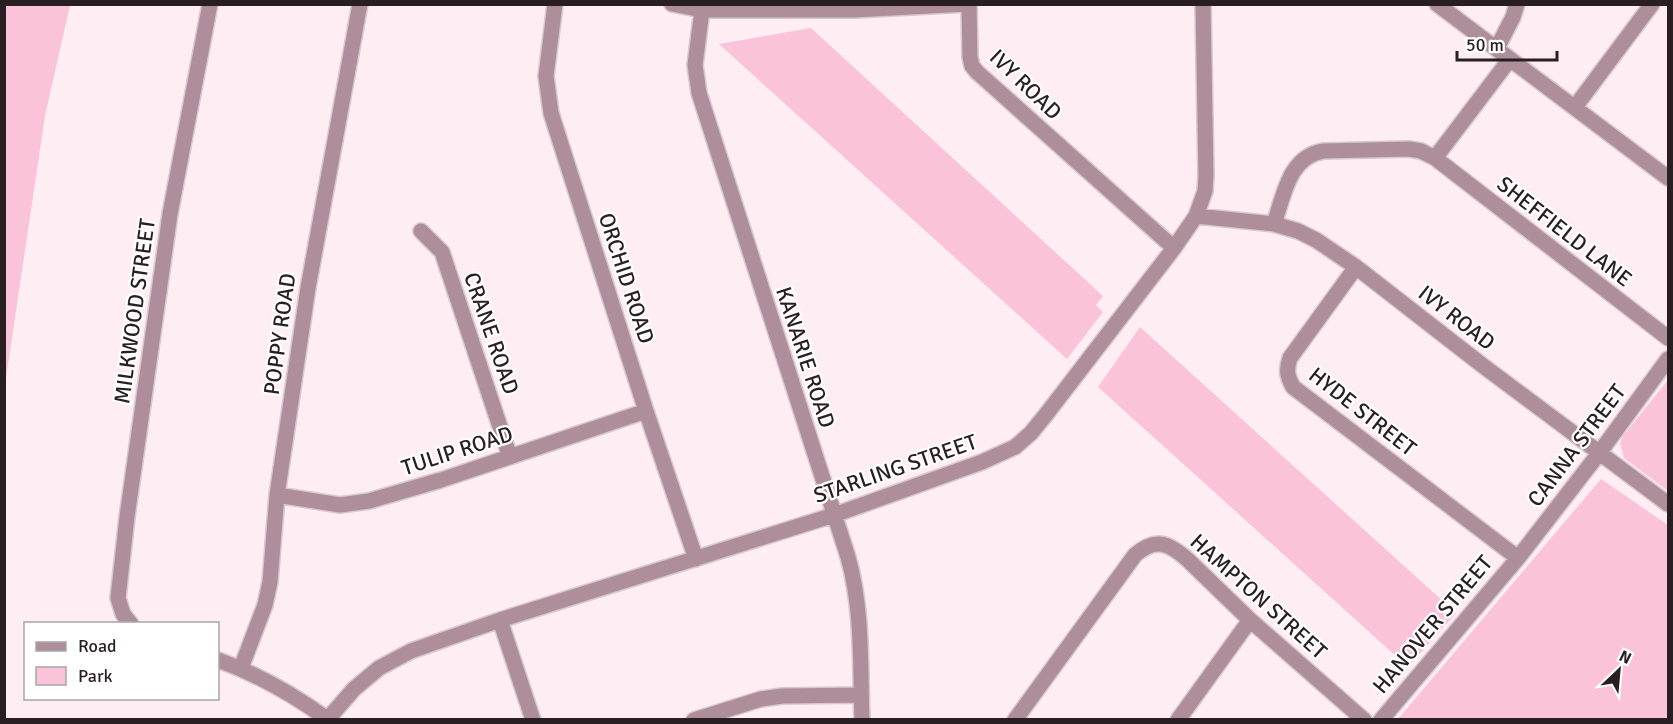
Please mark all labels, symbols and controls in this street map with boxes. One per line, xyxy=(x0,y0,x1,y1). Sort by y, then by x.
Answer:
scale bar xyxy=(1457,24,1558,62)
text: 50 m xyxy=(1466,34,1504,56)
street label: IVY ROAD xyxy=(984,43,1067,125)
street label: SHEFFIELD LANE xyxy=(1492,170,1638,292)
street label: ORCHID ROAD xyxy=(593,209,660,347)
street label: MILKWOOD STREET xyxy=(108,217,161,405)
street label: CRANE ROAD xyxy=(458,269,525,398)
street label: POPPY ROAD xyxy=(258,272,301,397)
street label: IVY ROAD xyxy=(1413,279,1500,356)
street label: KANARIE ROAD xyxy=(770,283,841,431)
street label: HYDE STREET xyxy=(1304,361,1422,462)
street label: CANNA STREET xyxy=(1522,379,1631,512)
street label: TULIP ROAD xyxy=(398,420,516,481)
street label: STARLING STREET xyxy=(810,428,980,509)
street label: HAMPTON STREET xyxy=(1185,528,1333,665)
street label: HANOVER STREET xyxy=(1367,550,1498,699)
legend xyxy=(24,622,219,700)
text: Road xyxy=(78,635,117,657)
north arrow xyxy=(1589,640,1649,700)
text: N xyxy=(1616,646,1635,669)
text: Park xyxy=(78,665,113,687)

